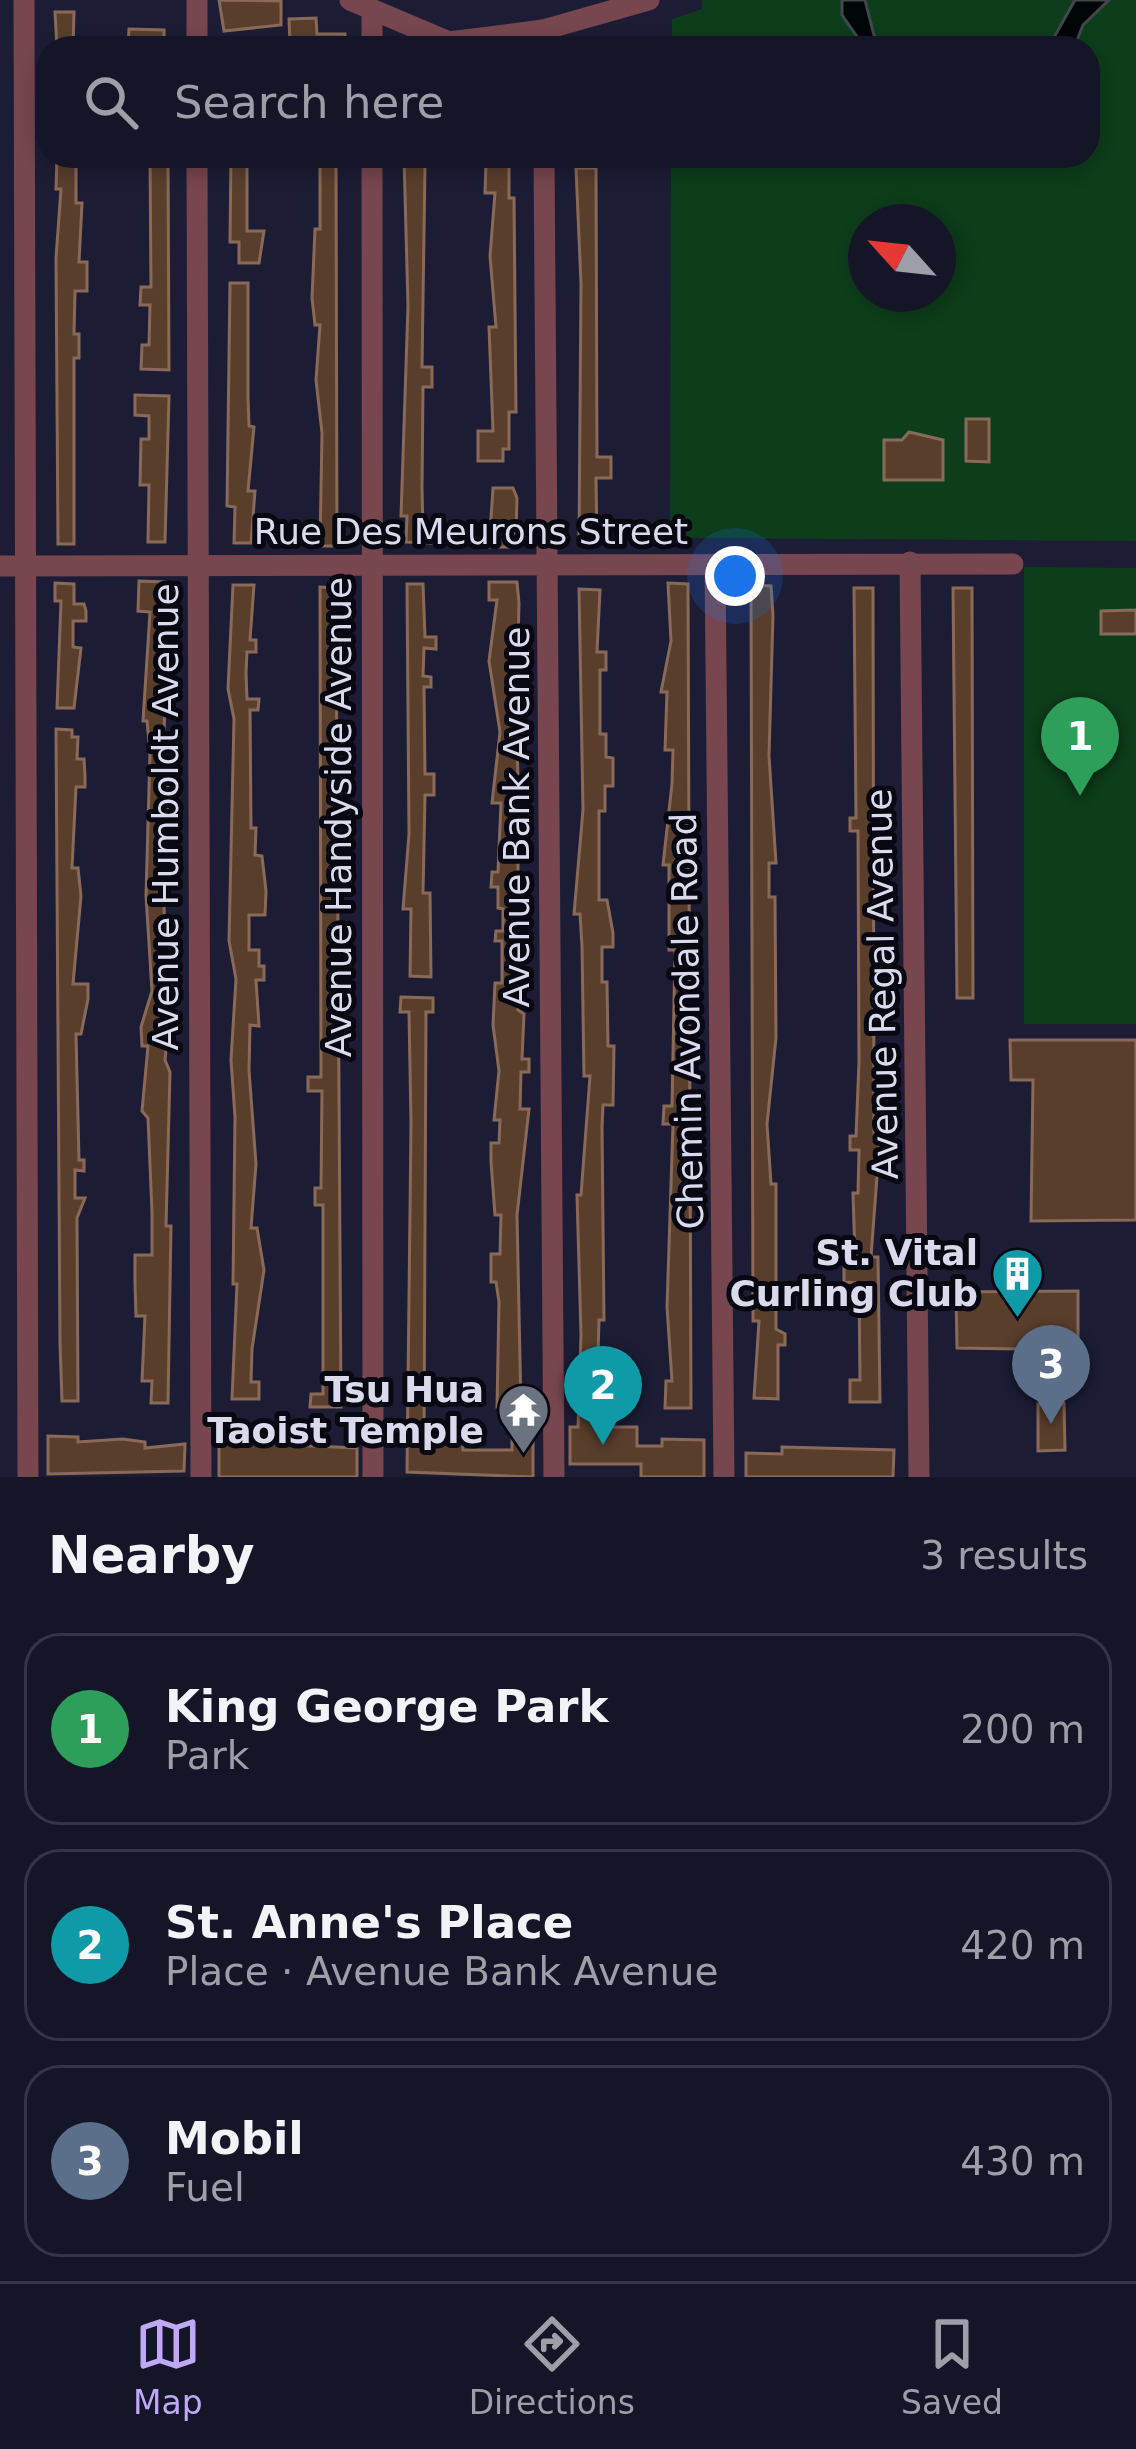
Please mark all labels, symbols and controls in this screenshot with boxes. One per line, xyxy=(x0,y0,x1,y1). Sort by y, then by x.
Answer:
search box xyxy=(36,36,1100,168)
icon: search xyxy=(78,69,144,135)
text: Search here xyxy=(174,76,444,129)
north arrow xyxy=(848,204,956,312)
street label: Rue Des Meurons Street xyxy=(254,511,688,552)
your location xyxy=(705,546,765,606)
street label: Avenue Handyside Avenue xyxy=(318,577,359,1057)
street label: Avenue Humboldt Avenue xyxy=(145,583,186,1051)
street label: Avenue Bank Avenue xyxy=(496,627,537,1007)
pin: 1 xyxy=(1041,697,1119,796)
street label: Avenue Regal Avenue xyxy=(858,788,906,1180)
street label: Chemin Avondale Road xyxy=(663,812,711,1230)
place label: St. Vital Curling Club xyxy=(729,1232,978,1314)
building icon: St. Vital Curling Club xyxy=(989,1245,1045,1319)
pin: 3 xyxy=(1012,1325,1090,1424)
pin: 2 xyxy=(564,1346,642,1445)
place label: Tsu Hua Taoist Temple xyxy=(207,1369,484,1451)
temple icon: Tsu Hua Taoist Temple xyxy=(495,1382,551,1456)
text: Nearby xyxy=(48,1526,255,1585)
text: 3 results xyxy=(920,1533,1088,1578)
text: King George Park xyxy=(165,1680,608,1733)
text: 1 xyxy=(76,1707,104,1752)
text: 200 m xyxy=(960,1707,1085,1752)
text: Park xyxy=(165,1733,249,1778)
text: St. Anne's Place xyxy=(165,1896,573,1949)
text: 2 xyxy=(76,1923,104,1968)
text: 420 m xyxy=(960,1923,1085,1968)
text: Place · Avenue Bank Avenue xyxy=(165,1949,718,1994)
text: Mobil xyxy=(165,2112,304,2165)
text: 3 xyxy=(76,2139,104,2184)
text: 430 m xyxy=(960,2139,1085,2184)
text: Fuel xyxy=(165,2165,245,2210)
tab: Map xyxy=(133,2311,203,2422)
tab: Directions xyxy=(469,2311,635,2422)
tab: Saved xyxy=(901,2311,1003,2422)

